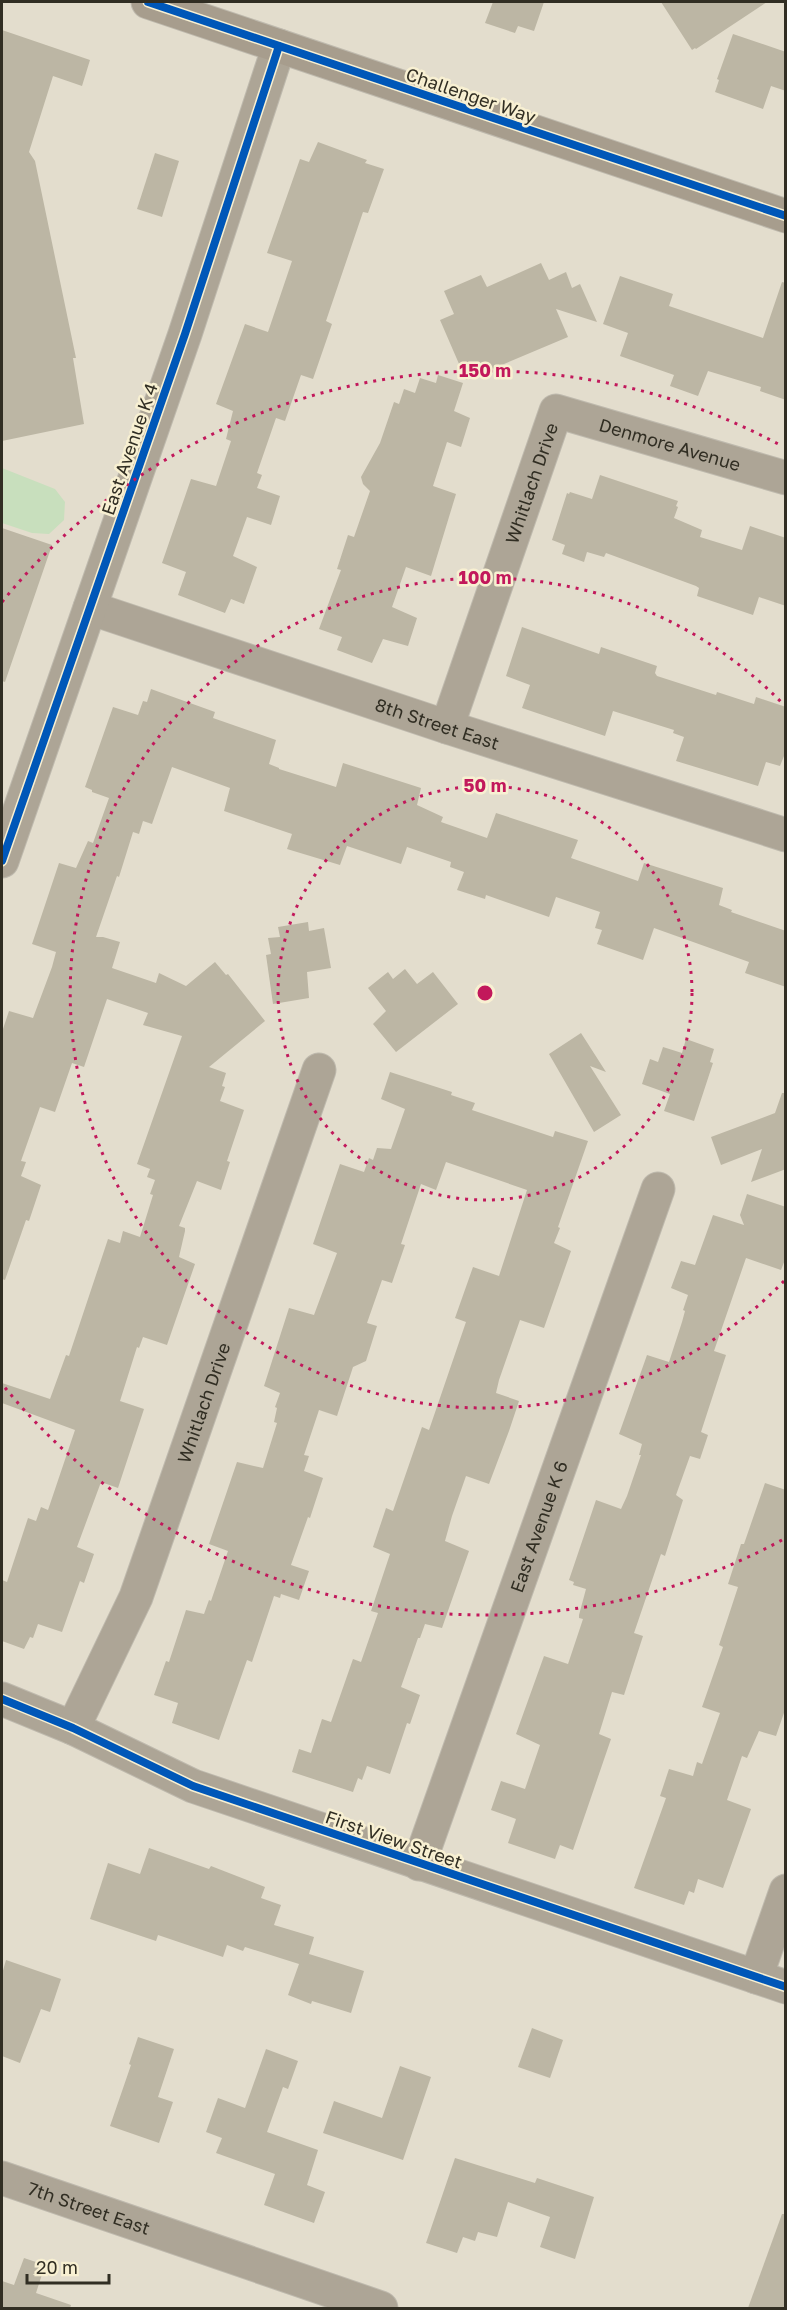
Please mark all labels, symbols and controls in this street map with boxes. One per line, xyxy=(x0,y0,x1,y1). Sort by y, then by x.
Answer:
street label: Challenger Way xyxy=(403,62,539,128)
text: 150 m xyxy=(459,359,511,381)
street label: East Avenue K 4 xyxy=(96,380,162,518)
street label: Denmore Avenue xyxy=(597,413,743,475)
street label: Whitlach Drive xyxy=(500,420,562,546)
text: 100 m xyxy=(459,566,511,588)
street label: 8th Street East xyxy=(372,693,502,754)
text: 50 m xyxy=(464,774,506,796)
centre of rings xyxy=(475,983,495,1003)
street label: Whitlach Drive xyxy=(172,1339,235,1466)
street label: East Avenue K 6 xyxy=(505,1458,572,1595)
street label: First View Street xyxy=(323,1805,465,1873)
street label: 7th Street East xyxy=(25,2177,153,2239)
scale bar xyxy=(27,2247,110,2285)
text: 20 m xyxy=(36,2256,78,2278)

